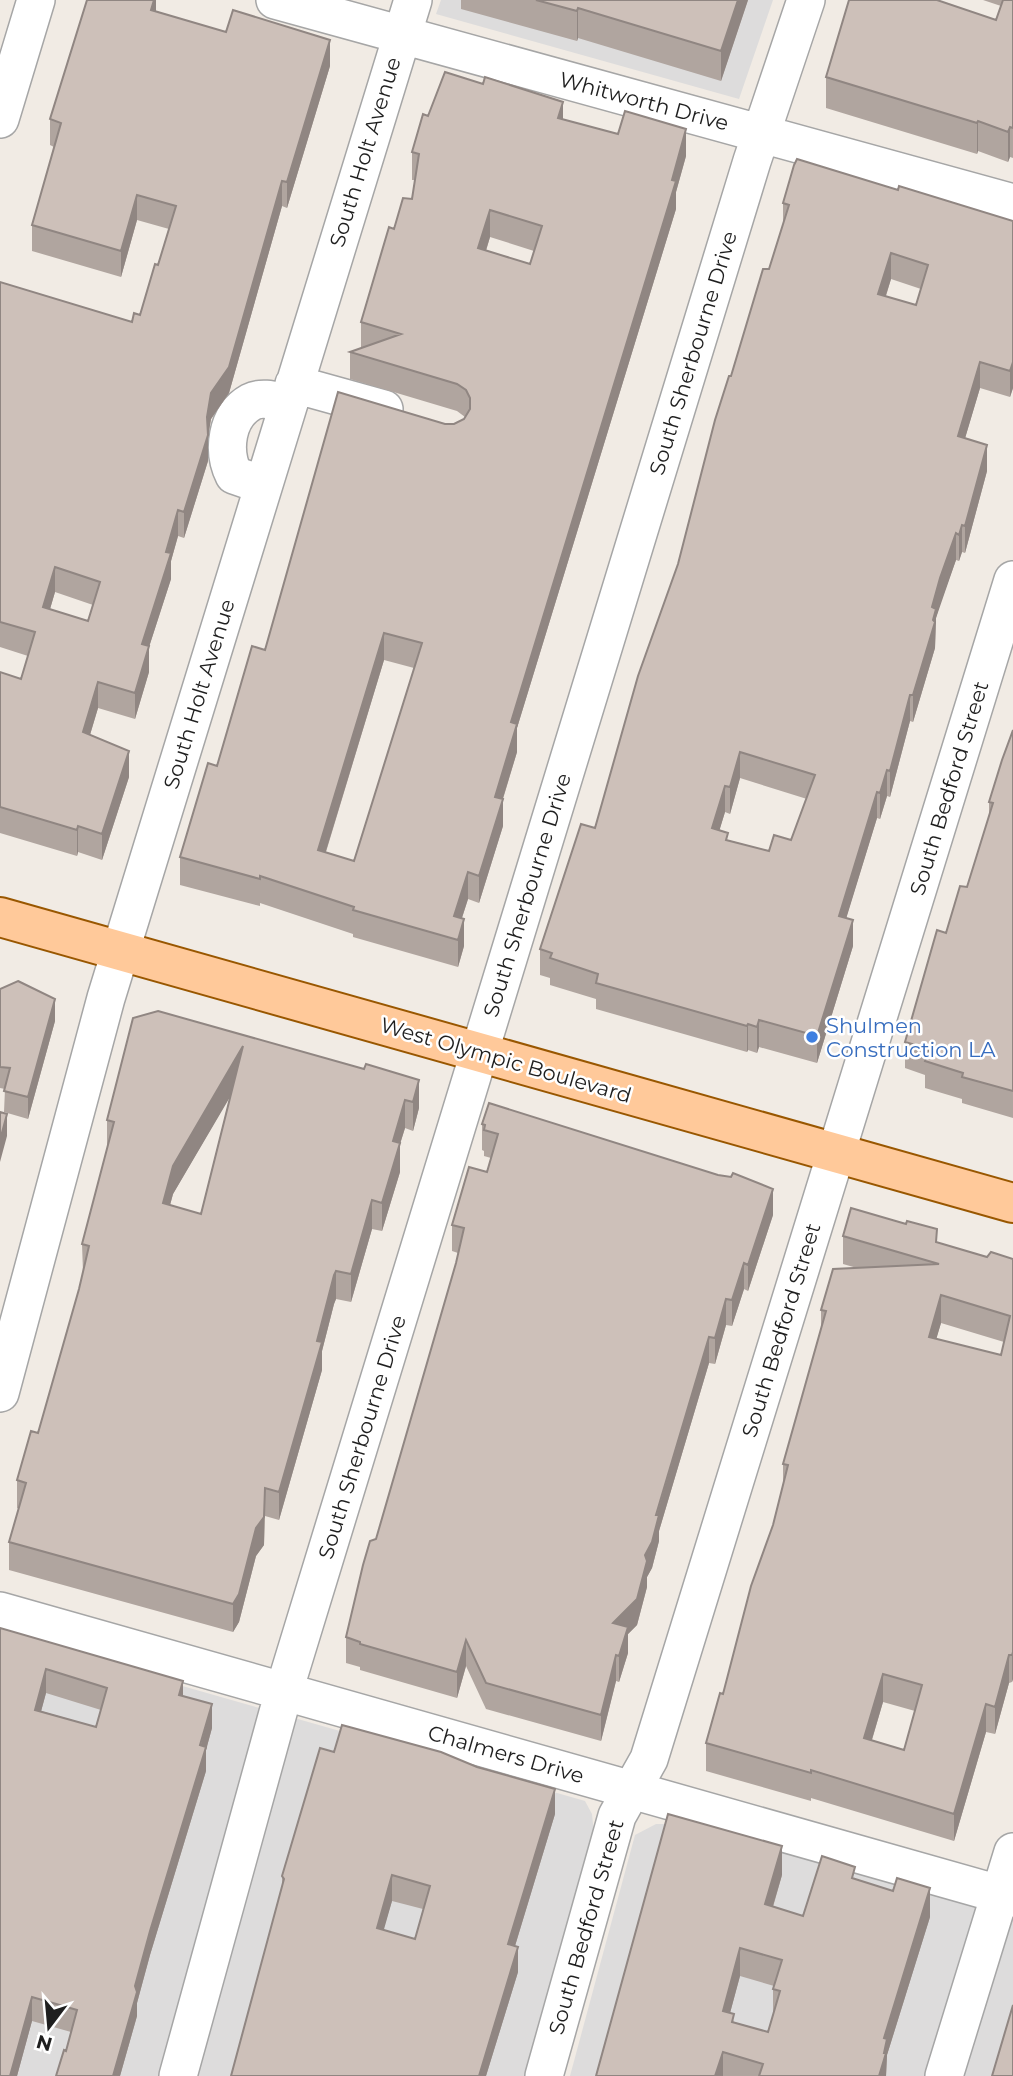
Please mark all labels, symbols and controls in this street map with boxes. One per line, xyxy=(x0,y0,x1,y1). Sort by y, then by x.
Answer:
street label: South Holt Avenue xyxy=(324,54,406,250)
street label: Whitworth Drive xyxy=(557,66,731,136)
street label: South Sherbourne Drive xyxy=(644,228,742,478)
street label: South Holt Avenue xyxy=(158,596,240,792)
street label: South Bedford Street xyxy=(904,678,994,898)
street label: South Sherbourne Drive xyxy=(478,770,576,1020)
street label: West Olympic Boulevard xyxy=(378,1012,634,1108)
place label: Shulmen Construction LA xyxy=(826,1013,996,1062)
marker: Shulmen Construction LA xyxy=(804,1029,820,1045)
street label: South Bedford Street xyxy=(736,1220,826,1440)
street label: South Sherbourne Drive xyxy=(313,1312,411,1562)
street label: Chalmers Drive xyxy=(425,1720,587,1788)
street label: South Bedford Street xyxy=(543,1817,629,2037)
north arrow xyxy=(14,1992,84,2062)
text: N xyxy=(34,2030,55,2056)

